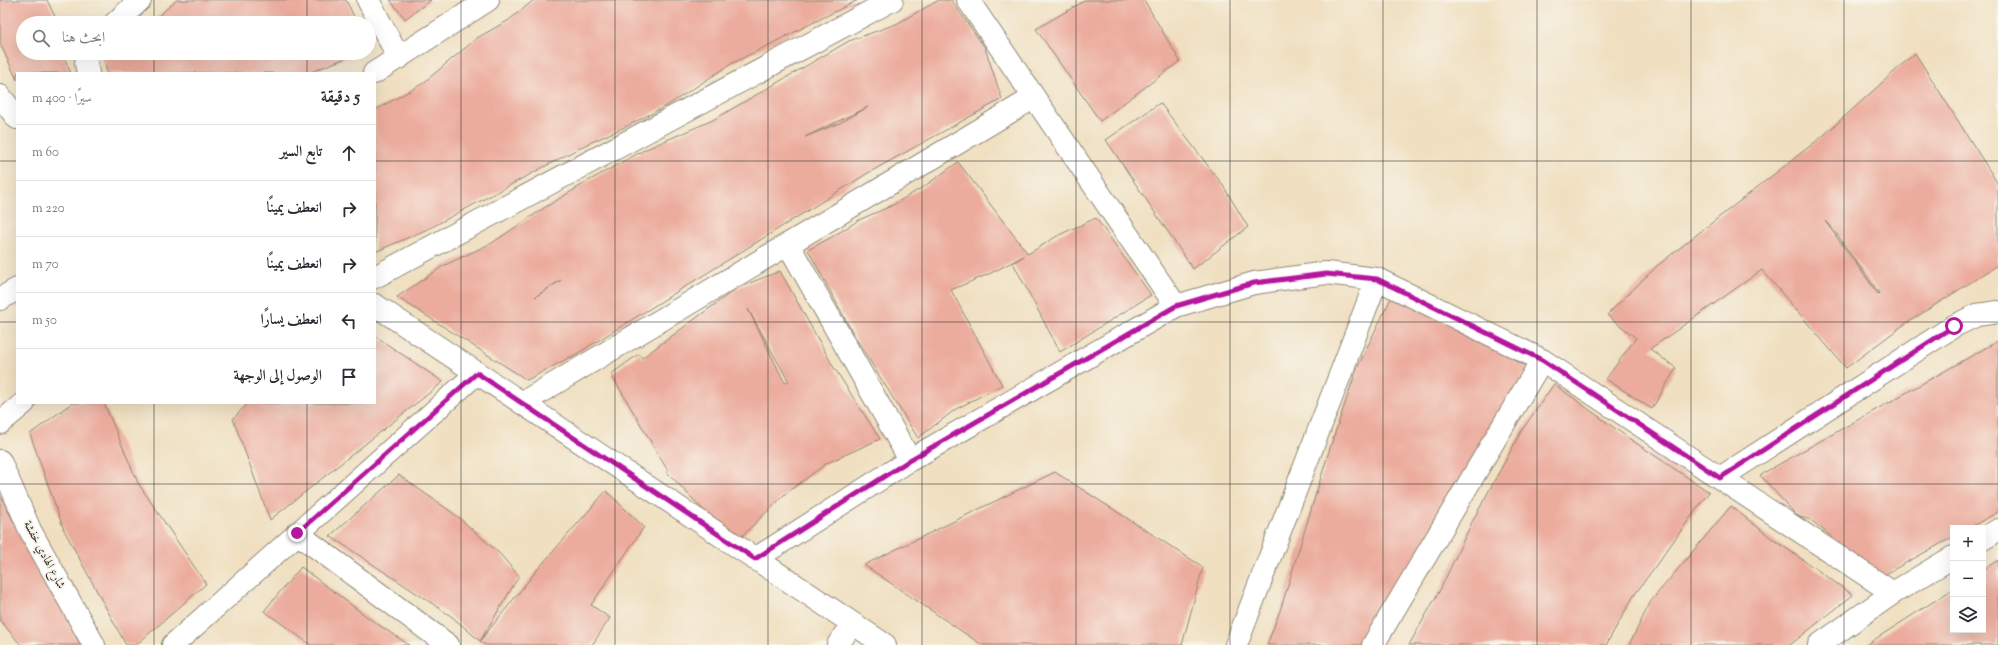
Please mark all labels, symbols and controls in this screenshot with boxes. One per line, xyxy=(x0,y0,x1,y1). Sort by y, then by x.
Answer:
search box xyxy=(16,16,376,60)
icon: search xyxy=(30,27,52,49)
text: ابحث هنا xyxy=(62,28,105,49)
text: 5 دقيقة xyxy=(321,86,360,110)
text: سيرًا · 400 m xyxy=(32,90,92,108)
text: تابع السير xyxy=(280,142,322,163)
icon: ahead xyxy=(338,142,360,164)
text: 60 m xyxy=(32,144,59,162)
text: انعطف يمينًا xyxy=(267,198,322,219)
icon: right xyxy=(338,198,360,220)
text: 220 m xyxy=(32,200,65,218)
text: انعطف يمينًا xyxy=(267,254,322,275)
icon: right xyxy=(338,254,360,276)
text: 70 m xyxy=(32,256,59,274)
text: انعطف يسارًا xyxy=(261,310,322,331)
icon: left xyxy=(338,310,360,332)
text: 50 m xyxy=(32,312,57,330)
route start xyxy=(1945,317,1963,335)
text: الوصول إلى الوجهة xyxy=(233,366,322,387)
icon: arrive xyxy=(338,366,360,388)
street label: شارع الهادي خفشة xyxy=(18,518,70,593)
route end xyxy=(288,524,306,542)
map controls xyxy=(1950,525,1986,633)
button: + xyxy=(1950,525,1986,561)
button: − xyxy=(1950,561,1986,597)
button: layers xyxy=(1950,597,1986,633)

